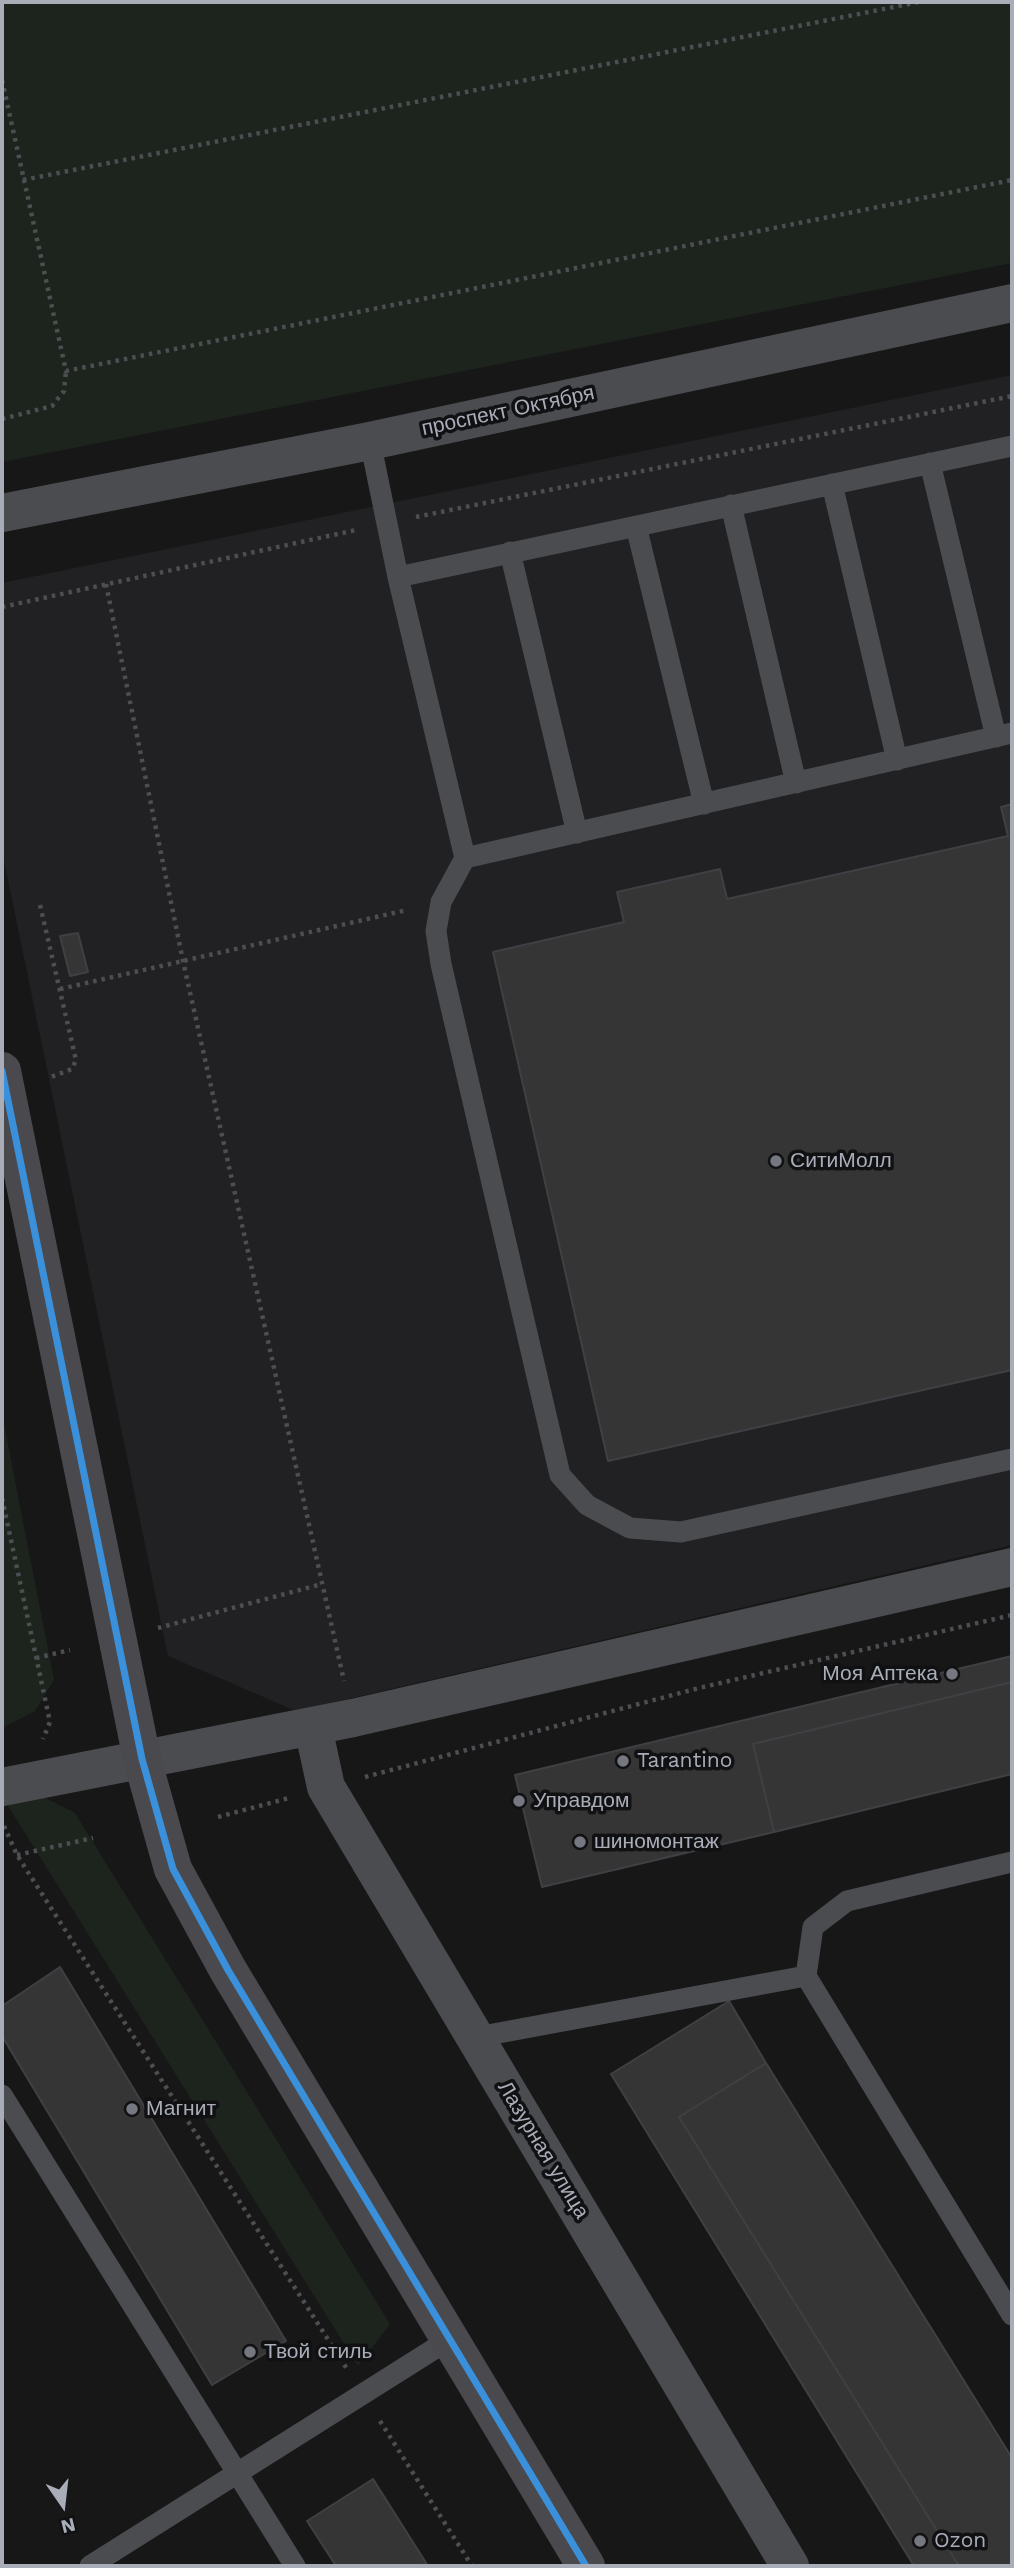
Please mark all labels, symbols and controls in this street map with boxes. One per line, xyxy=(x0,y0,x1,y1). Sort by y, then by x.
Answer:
street label: проспект Октября xyxy=(419,380,597,442)
place label: СитиМолл xyxy=(790,1148,892,1174)
marker: СитиМолл xyxy=(768,1153,784,1169)
place label: Моя Аптека xyxy=(822,1661,938,1687)
marker: Моя Аптека xyxy=(944,1666,960,1682)
place label: Tarantino xyxy=(637,1748,732,1774)
marker: Tarantino xyxy=(615,1753,631,1769)
place label: Управдом xyxy=(533,1788,629,1814)
marker: Управдом xyxy=(511,1793,527,1809)
place label: шиномонтаж xyxy=(594,1829,719,1855)
marker: шиномонтаж xyxy=(572,1834,588,1850)
street label: Лазурная улица xyxy=(492,2077,594,2223)
place label: Магнит xyxy=(146,2096,216,2122)
marker: Магнит xyxy=(124,2101,140,2117)
place label: Твой стиль xyxy=(264,2339,372,2365)
marker: Твой стиль xyxy=(242,2344,258,2360)
north arrow xyxy=(28,2470,98,2540)
text: N xyxy=(59,2513,78,2539)
place label: Ozon xyxy=(934,2528,986,2554)
marker: Ozon xyxy=(912,2533,928,2549)

